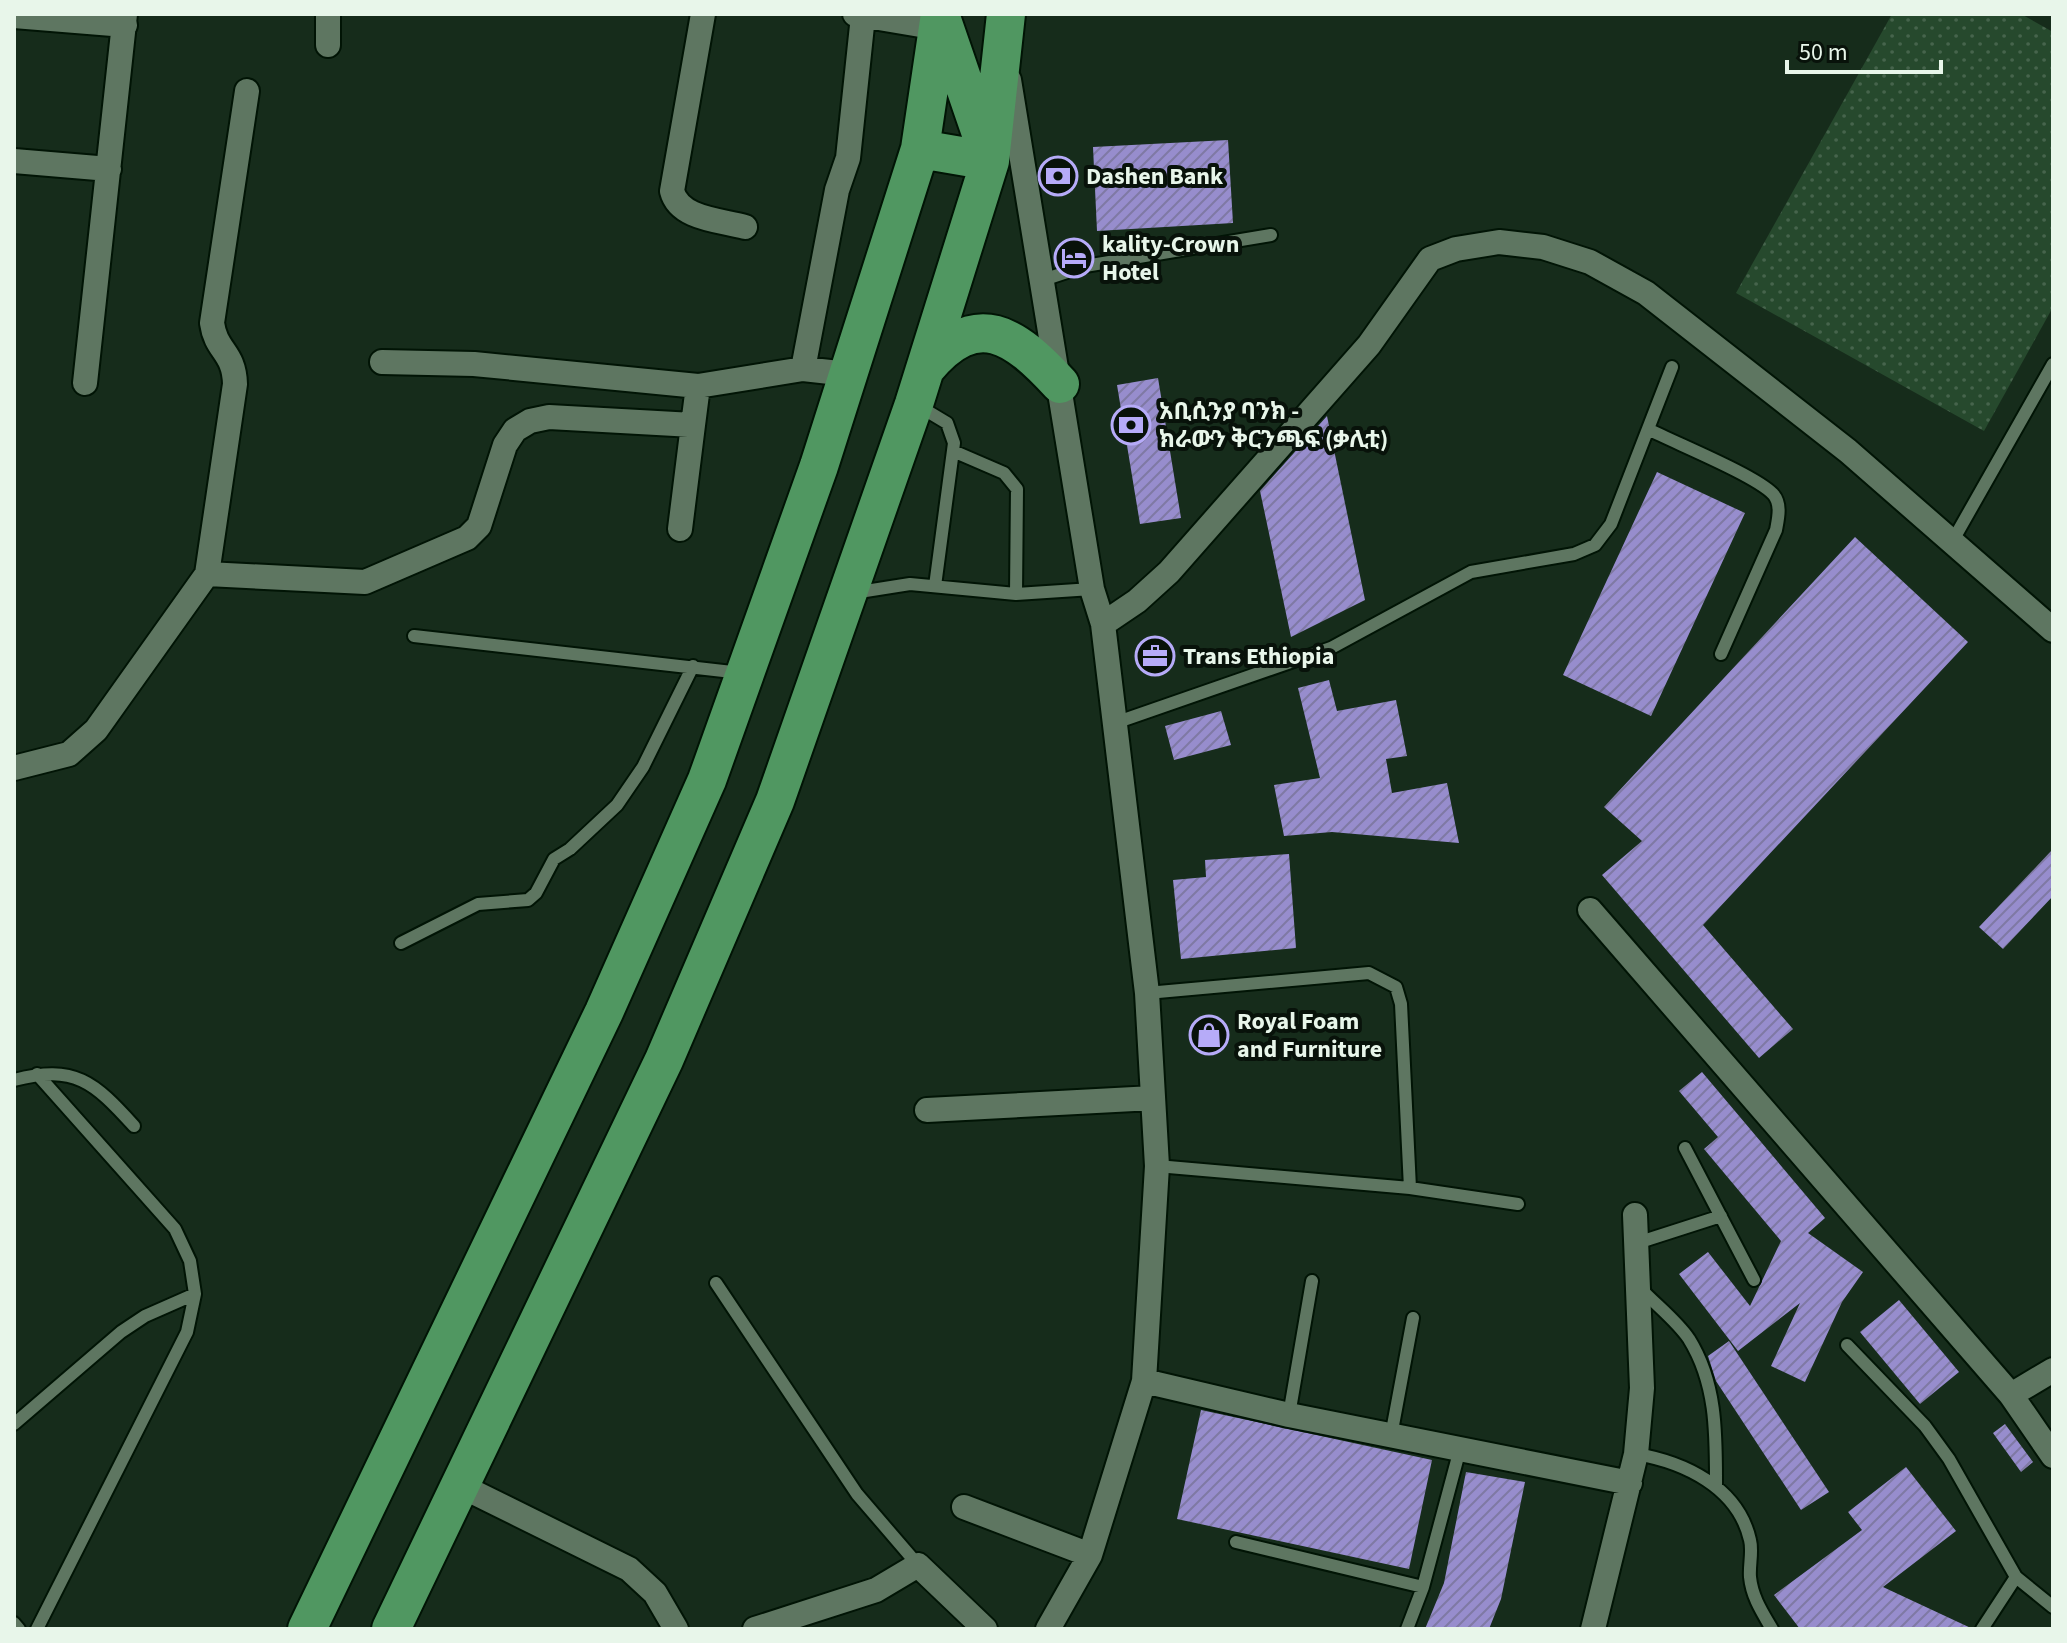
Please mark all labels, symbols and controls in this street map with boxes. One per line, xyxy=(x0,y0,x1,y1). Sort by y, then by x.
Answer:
scale bar xyxy=(1787,24,1941,74)
text: 50 m xyxy=(1799,35,1848,70)
bank icon: Dashen Bank xyxy=(1037,155,1079,197)
place label: Dashen Bank xyxy=(1086,159,1224,194)
place label: kality-Crown Hotel xyxy=(1102,227,1239,290)
hotel icon: kality-Crown Hotel xyxy=(1053,237,1095,279)
place label: አቢሲንያ ባንክ - ክራውን ቅርንጫፍ (ቃሊቲ) xyxy=(1159,394,1388,457)
bank icon: አቢሲንያ ባንክ - ክራውን ቅርንጫፍ (ቃሊቲ) xyxy=(1110,404,1152,446)
office icon: Trans Ethiopia xyxy=(1134,635,1176,677)
place label: Trans Ethiopia xyxy=(1183,639,1334,674)
place label: Royal Foam and Furniture xyxy=(1237,1004,1382,1067)
shop icon: Royal Foam and Furniture xyxy=(1188,1014,1230,1056)

